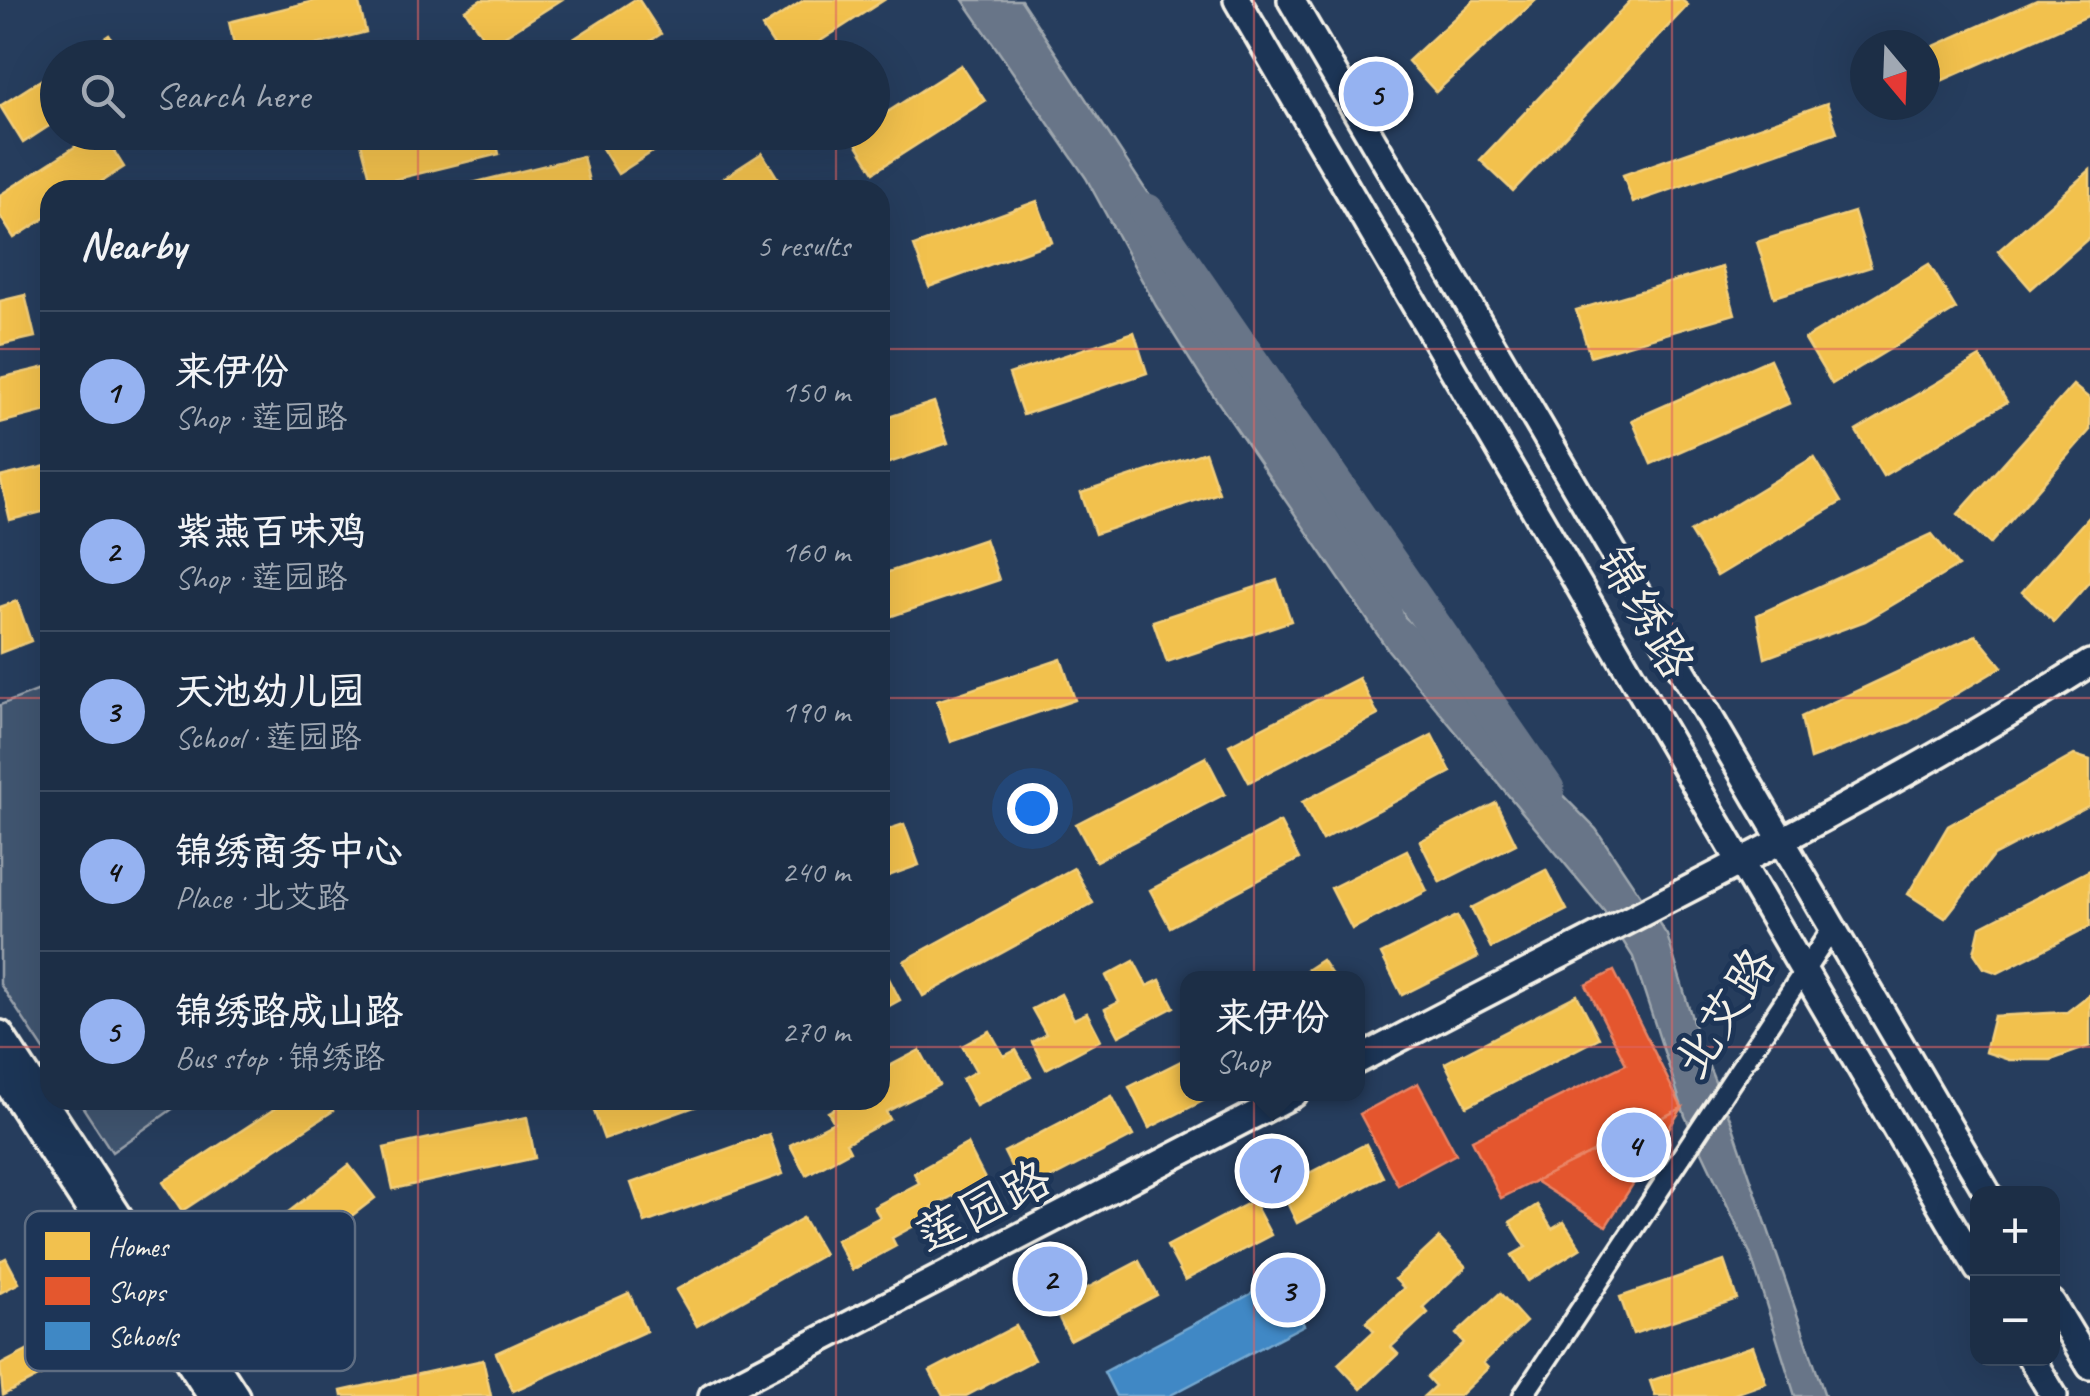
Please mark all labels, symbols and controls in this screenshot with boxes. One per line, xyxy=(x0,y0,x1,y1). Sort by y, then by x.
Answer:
north arrow xyxy=(1850,30,1940,120)
search box xyxy=(40,40,890,150)
pin: 5 xyxy=(1344,56,1408,132)
icon: search xyxy=(75,68,130,123)
text: Search here xyxy=(155,72,310,119)
text: Nearby xyxy=(80,219,186,272)
text: 5 results xyxy=(756,225,850,266)
text: 来伊份 xyxy=(175,348,289,395)
text: 1 xyxy=(105,371,120,412)
text: 150 m xyxy=(781,371,850,412)
text: Shop · 莲园路 xyxy=(175,397,347,438)
text: 紫燕百味鸡 xyxy=(175,508,365,555)
text: 2 xyxy=(105,531,120,572)
text: 160 m xyxy=(781,531,850,572)
street label: 锦绣路 xyxy=(1584,535,1708,689)
text: Shop · 莲园路 xyxy=(175,557,347,598)
text: 天池幼儿园 xyxy=(175,668,365,715)
text: 3 xyxy=(105,691,120,732)
text: 190 m xyxy=(781,691,850,732)
text: School · 莲园路 xyxy=(175,717,361,758)
your location xyxy=(1007,783,1058,834)
text: 锦绣商务中心 xyxy=(175,828,403,875)
text: 4 xyxy=(105,851,120,892)
text: 240 m xyxy=(781,851,850,892)
text: Place · 北艾路 xyxy=(175,877,349,918)
street label: 北艾路 xyxy=(1660,936,1788,1090)
popup xyxy=(1180,971,1365,1101)
text: 锦绣路成山路 xyxy=(175,988,403,1035)
text: 来伊份 xyxy=(1215,994,1330,1041)
text: 5 xyxy=(106,1011,119,1052)
text: 270 m xyxy=(781,1011,850,1052)
text: Bus stop · 锦绣路 xyxy=(175,1037,385,1078)
text: Shop xyxy=(1215,1041,1270,1082)
pin: 4 xyxy=(1602,1108,1666,1182)
pin: 1 xyxy=(1240,1134,1304,1208)
street label: 莲园路 xyxy=(905,1148,1061,1266)
map controls xyxy=(1970,1186,2060,1366)
button: + xyxy=(1970,1186,2060,1276)
legend xyxy=(25,1211,355,1371)
text: Homes xyxy=(108,1229,170,1264)
pin: 2 xyxy=(1018,1242,1082,1316)
pin: 3 xyxy=(1256,1252,1320,1328)
text: Shops xyxy=(108,1274,168,1309)
button: − xyxy=(1970,1276,2060,1366)
text: Schools xyxy=(108,1319,180,1354)

